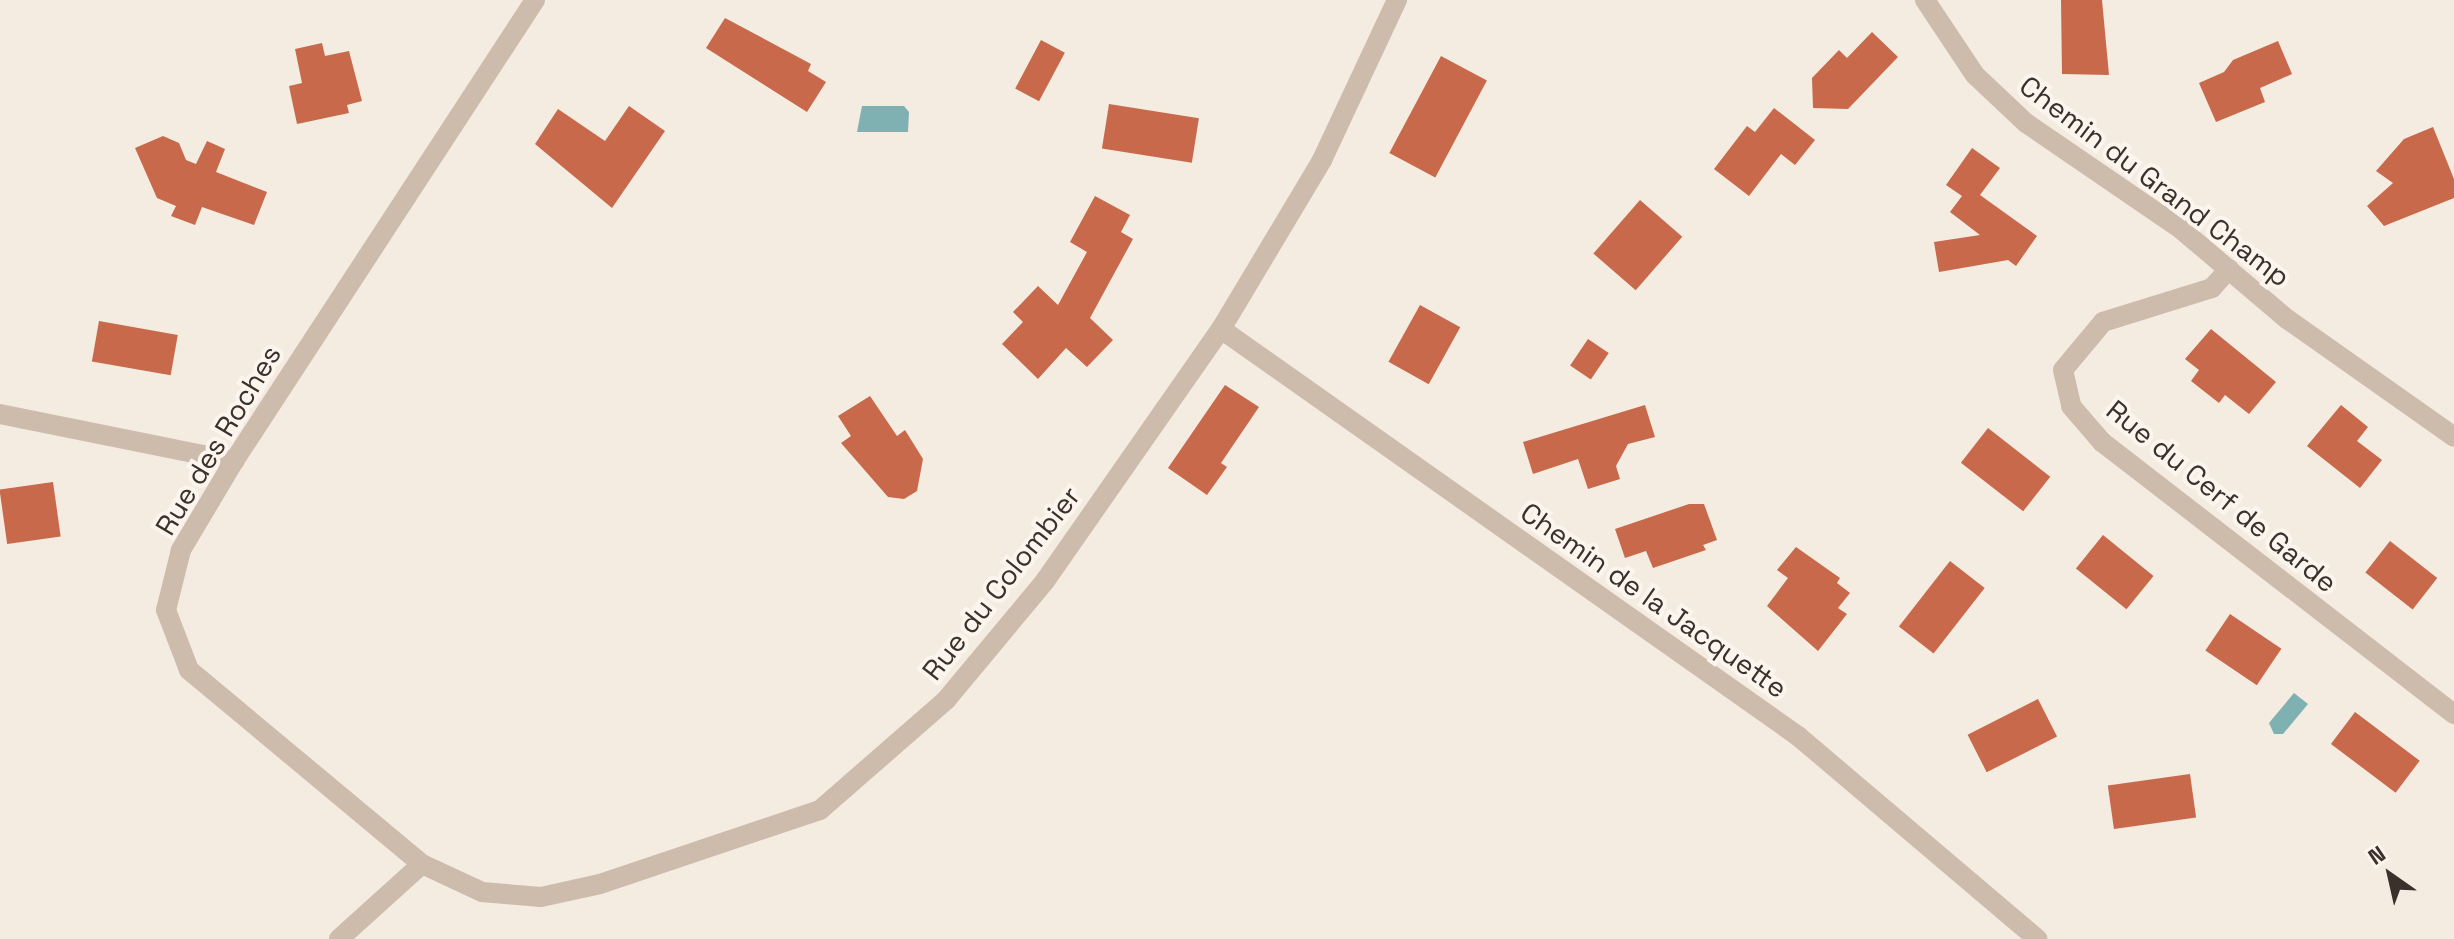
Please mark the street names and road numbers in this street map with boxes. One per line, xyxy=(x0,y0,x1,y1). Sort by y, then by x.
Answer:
street label: Chemin du Grand Champ xyxy=(2013,68,2297,294)
street label: Rue des Roches xyxy=(148,339,288,541)
street label: Rue du Cerf de Garde xyxy=(2100,393,2344,599)
street label: Rue du Colombier xyxy=(915,479,1087,687)
street label: Chemin de la Jacquette xyxy=(1514,495,1794,705)

